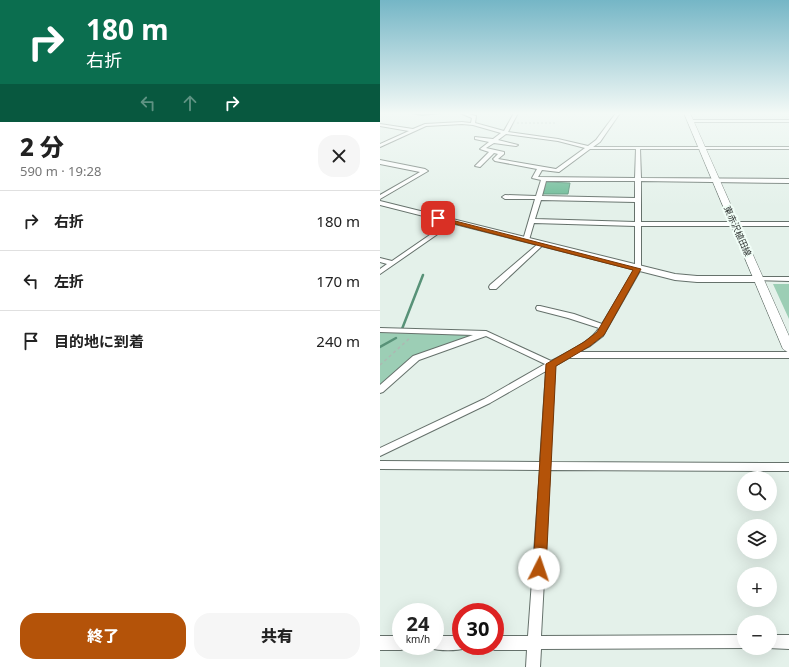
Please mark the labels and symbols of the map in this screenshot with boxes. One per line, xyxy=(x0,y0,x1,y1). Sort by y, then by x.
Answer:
pin xyxy=(421,201,455,235)
street label: 東赤沢植田線 xyxy=(721,204,755,259)
position arrow xyxy=(518,548,560,590)
speed limit sign: 30 xyxy=(452,603,504,655)

